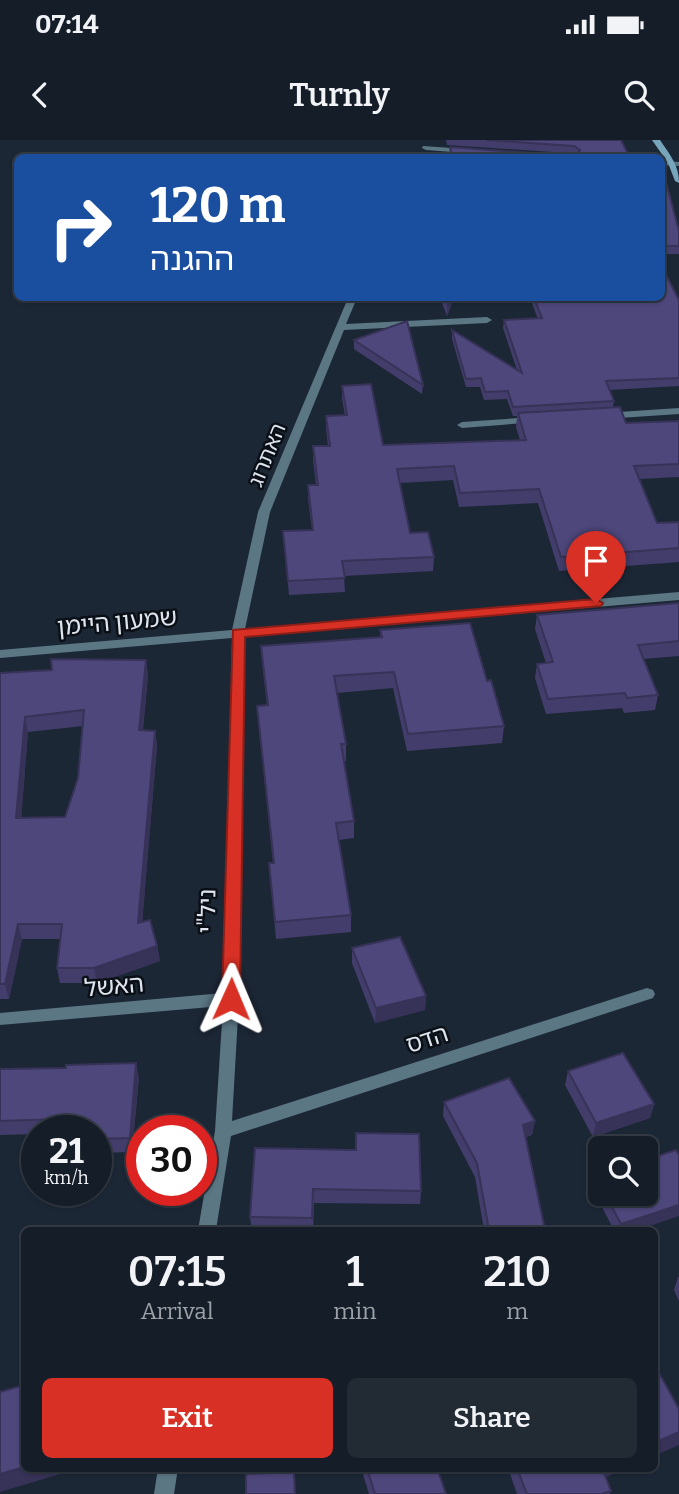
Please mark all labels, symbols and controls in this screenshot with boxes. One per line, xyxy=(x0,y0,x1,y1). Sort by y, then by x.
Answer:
text: 07:14 xyxy=(35,9,99,40)
icon: back xyxy=(21,76,59,114)
text: Turnly xyxy=(289,76,390,114)
icon: search xyxy=(620,76,658,114)
text: 120 m xyxy=(150,176,285,235)
icon: right xyxy=(35,182,126,273)
text: ההגנה xyxy=(150,240,234,278)
street label: האתרוג xyxy=(243,420,291,490)
pin xyxy=(566,531,626,603)
icon: arrive xyxy=(577,542,615,580)
street label: שמעון היימן xyxy=(56,603,178,641)
street label: ניל"י xyxy=(193,888,221,934)
position arrow xyxy=(194,962,268,1036)
street label: האשל xyxy=(83,969,145,1003)
street label: הדס xyxy=(402,1019,452,1059)
speed limit sign: 30 xyxy=(126,1115,217,1206)
text: 21 xyxy=(49,1130,84,1172)
map controls xyxy=(588,1136,658,1206)
button: search xyxy=(588,1136,658,1206)
text: km/h xyxy=(44,1167,89,1189)
text: 07:15 xyxy=(128,1247,227,1297)
text: 1 xyxy=(346,1247,364,1297)
text: 210 xyxy=(483,1247,551,1297)
text: Arrival xyxy=(141,1297,214,1325)
text: min xyxy=(333,1297,377,1325)
text: m xyxy=(506,1297,528,1325)
button: Exit xyxy=(42,1378,333,1458)
button: Share xyxy=(347,1378,637,1458)

